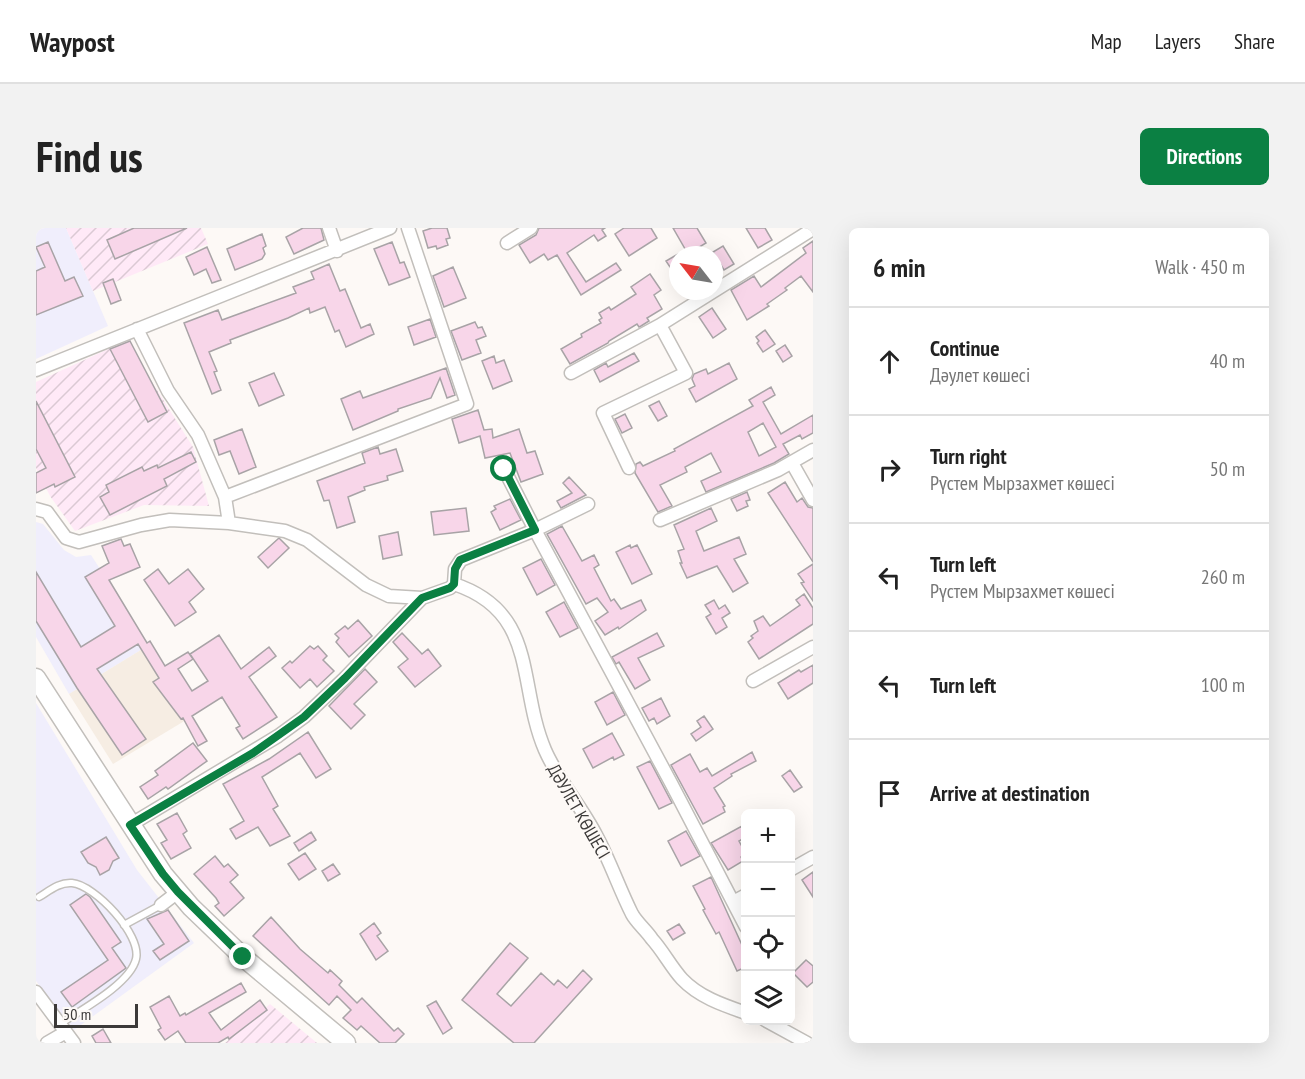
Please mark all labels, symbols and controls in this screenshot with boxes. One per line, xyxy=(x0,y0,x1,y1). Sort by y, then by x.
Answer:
text: Waypost xyxy=(30,23,115,60)
text: Map xyxy=(1091,28,1122,55)
text: Layers xyxy=(1155,28,1201,55)
text: Share xyxy=(1234,28,1275,55)
button: Directions xyxy=(1140,128,1269,185)
text: Find us xyxy=(36,129,143,184)
north arrow xyxy=(669,246,723,300)
text: 6 min xyxy=(873,251,926,284)
text: Walk · 450 m xyxy=(1155,254,1245,280)
text: Continue xyxy=(930,334,1000,362)
icon: ahead xyxy=(873,345,906,378)
text: 40 m xyxy=(1210,348,1245,374)
text: Дәулет көшесі xyxy=(930,362,1030,388)
text: Turn right xyxy=(930,442,1007,470)
icon: right xyxy=(873,453,906,486)
route start xyxy=(490,455,516,481)
text: 50 m xyxy=(1210,456,1245,482)
text: Рүстем Мырзахмет көшесі xyxy=(930,470,1115,496)
text: Turn left xyxy=(930,550,996,578)
icon: left xyxy=(873,561,906,594)
text: 260 m xyxy=(1201,564,1245,590)
text: Рүстем Мырзахмет көшесі xyxy=(930,578,1115,604)
icon: left xyxy=(873,669,906,702)
text: Turn left xyxy=(930,671,996,699)
text: 100 m xyxy=(1201,672,1245,698)
street label: ДӘУЛЕТ КӨШЕСІ xyxy=(543,759,615,863)
icon: arrive xyxy=(873,777,906,810)
text: Arrive at destination xyxy=(930,779,1090,807)
map controls xyxy=(741,809,795,1025)
button: + xyxy=(741,809,795,863)
button: − xyxy=(741,863,795,917)
button: locate xyxy=(741,917,795,971)
route end xyxy=(229,943,255,969)
button: layers xyxy=(741,971,795,1025)
scale bar xyxy=(54,1001,138,1028)
text: 50 m xyxy=(63,1004,91,1024)

